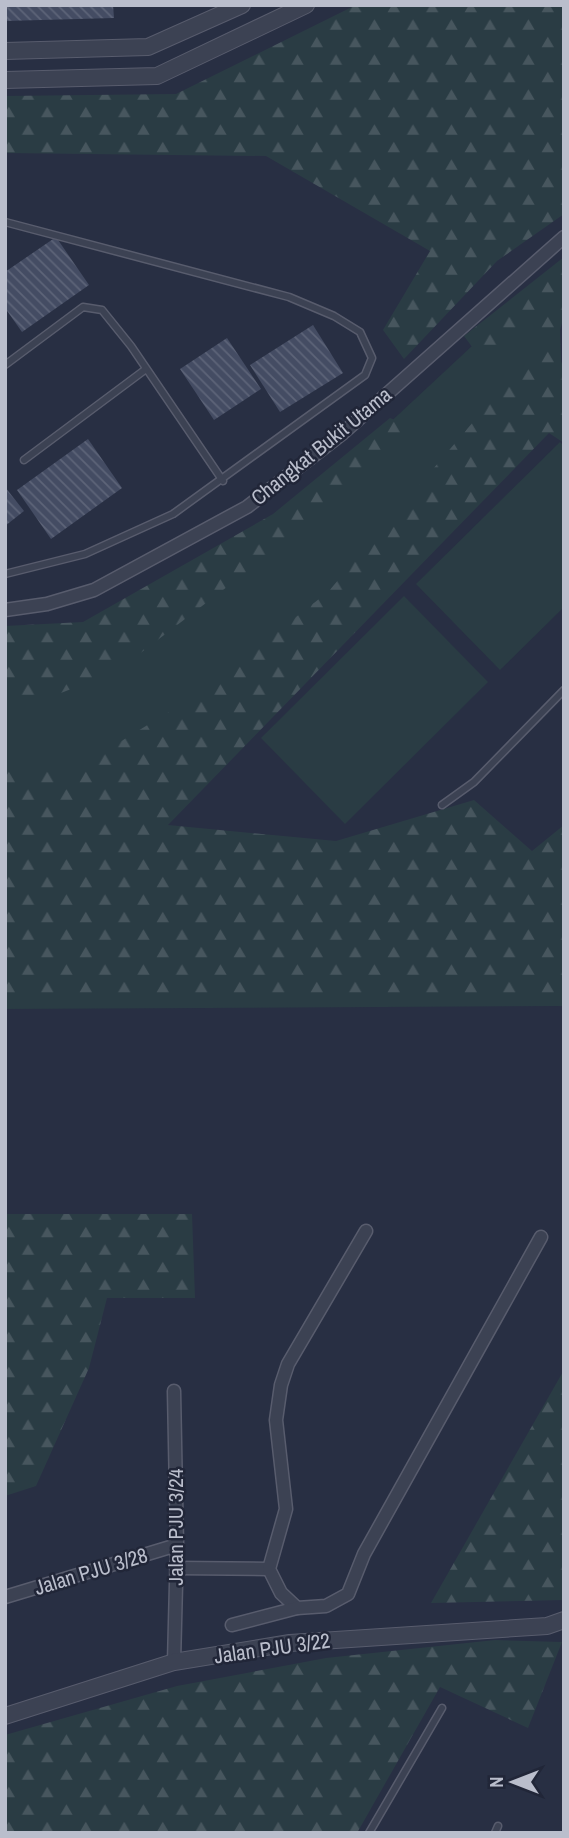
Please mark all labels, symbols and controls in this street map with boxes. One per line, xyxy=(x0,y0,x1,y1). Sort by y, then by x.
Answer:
street label: Changkat Bukit Utama xyxy=(245,380,398,512)
street label: Jalan PJU 3/24 xyxy=(161,1468,190,1585)
street label: Jalan PJU 3/28 xyxy=(31,1540,151,1602)
street label: Jalan PJU 3/22 xyxy=(212,1626,332,1670)
north arrow xyxy=(478,1747,548,1817)
text: N xyxy=(483,1776,509,1788)

